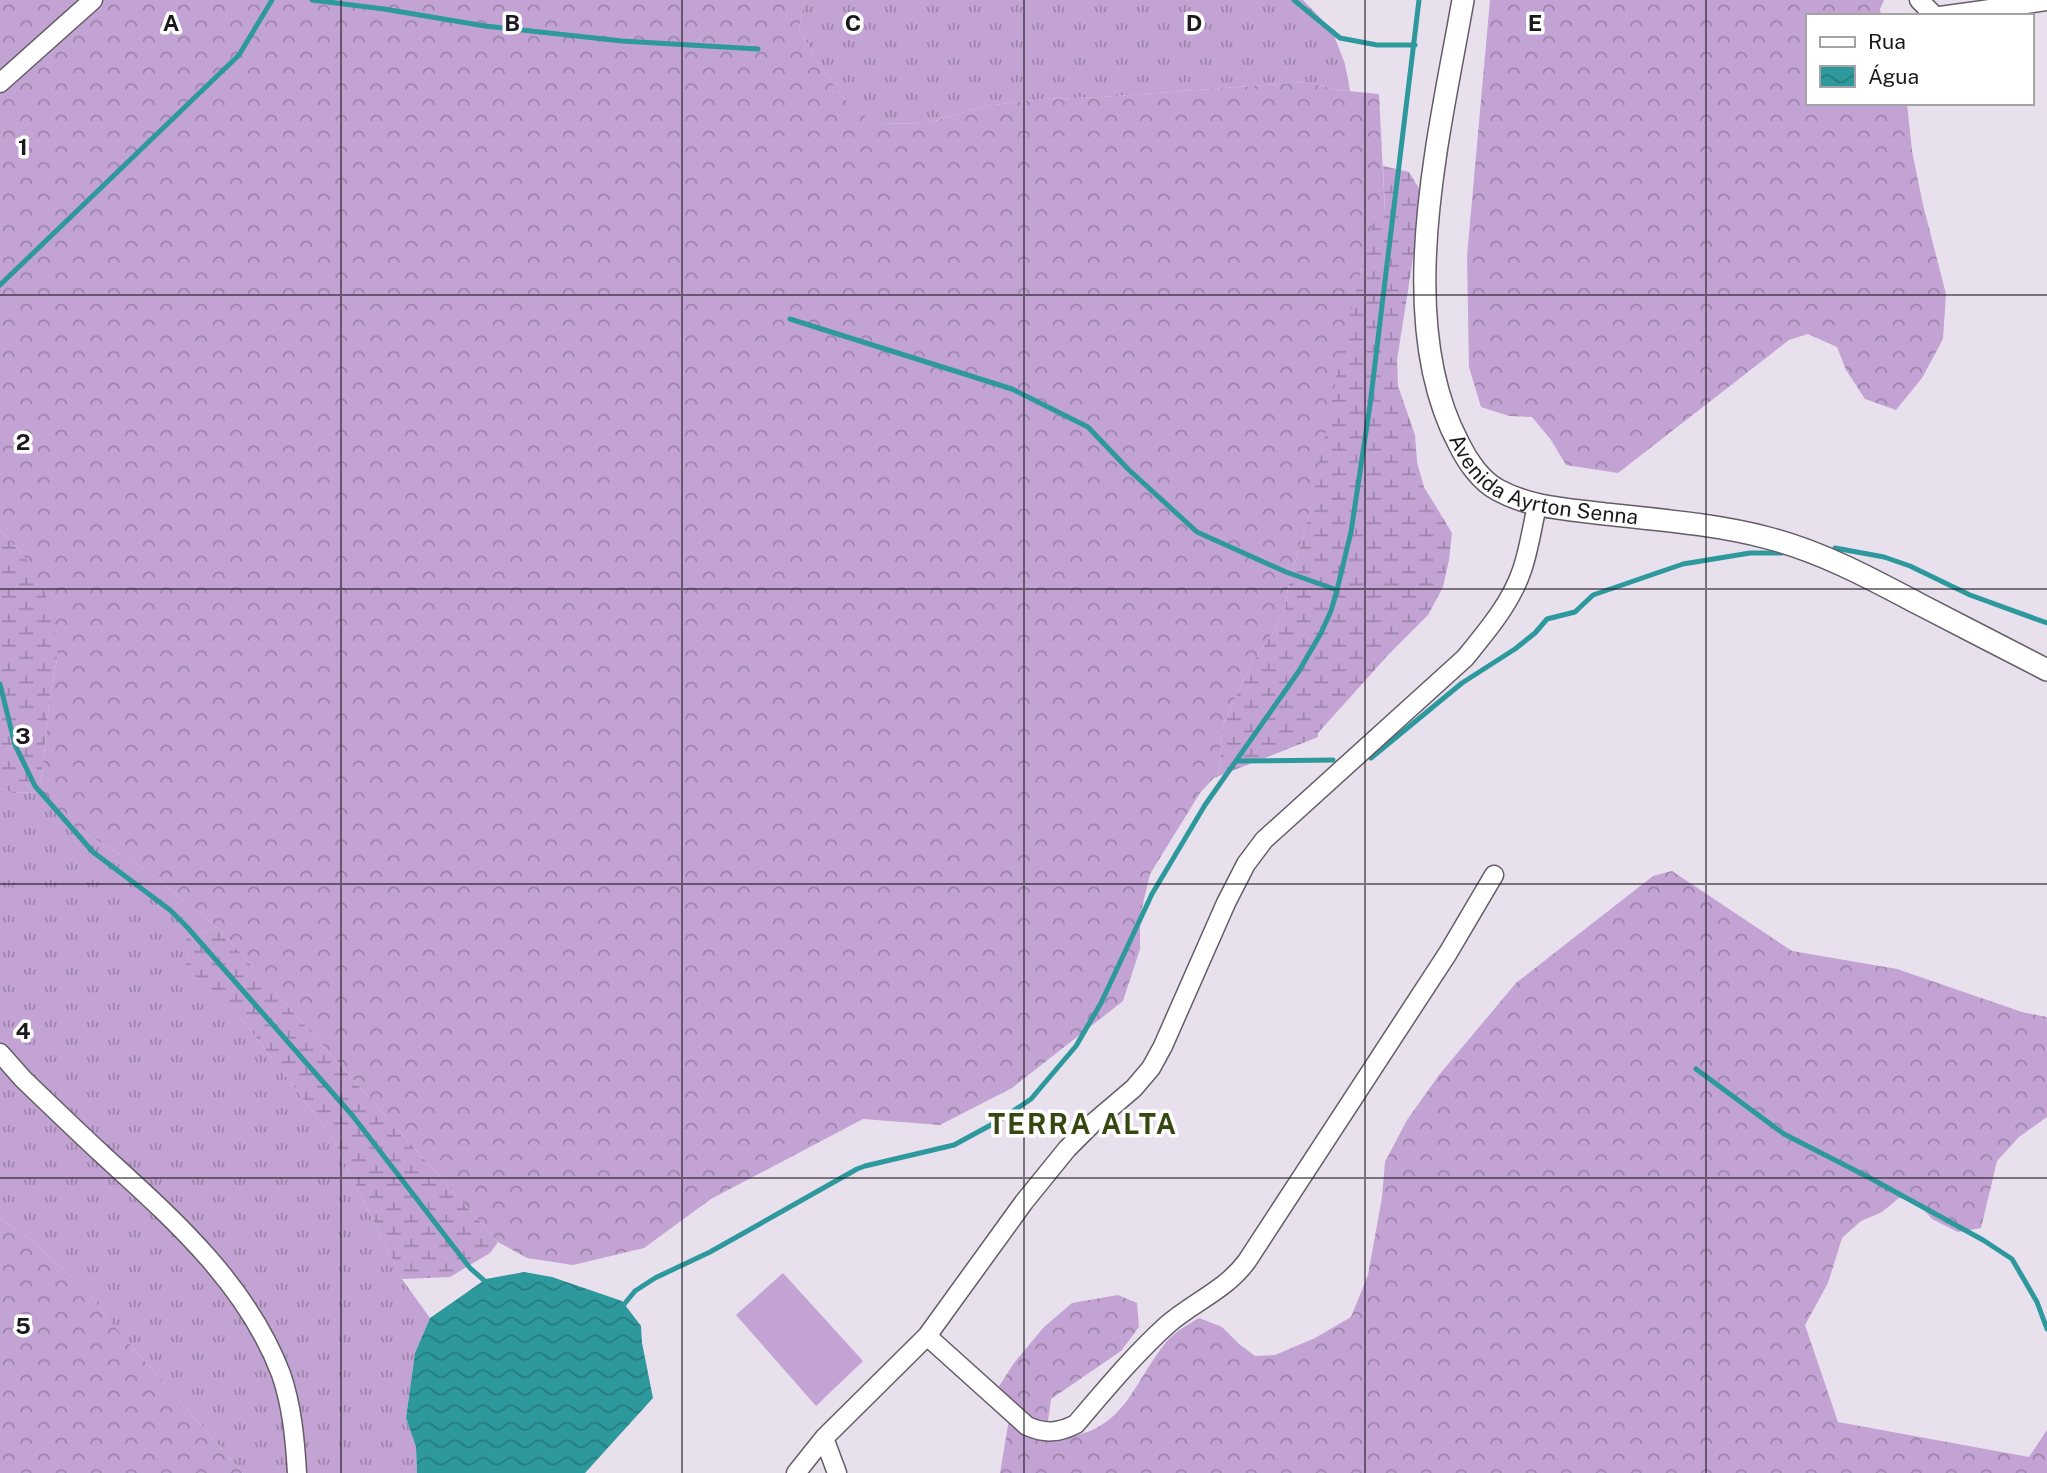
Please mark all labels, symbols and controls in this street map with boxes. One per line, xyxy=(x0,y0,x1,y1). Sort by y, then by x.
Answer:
text: A xyxy=(163,9,180,36)
text: B xyxy=(504,9,520,36)
text: C xyxy=(845,9,861,36)
text: D xyxy=(1186,9,1202,36)
text: E xyxy=(1528,9,1542,36)
legend xyxy=(1806,14,2033,105)
text: Rua xyxy=(1868,29,1906,54)
text: Água xyxy=(1868,64,1919,89)
text: 1 xyxy=(18,133,28,160)
text: 2 xyxy=(16,428,30,455)
street label: Avenida Ayrton Senna xyxy=(1444,430,1639,529)
text: 3 xyxy=(15,722,31,749)
text: 4 xyxy=(15,1017,31,1044)
district label: TERRA ALTA xyxy=(988,1107,1178,1140)
text: 5 xyxy=(15,1312,31,1339)

